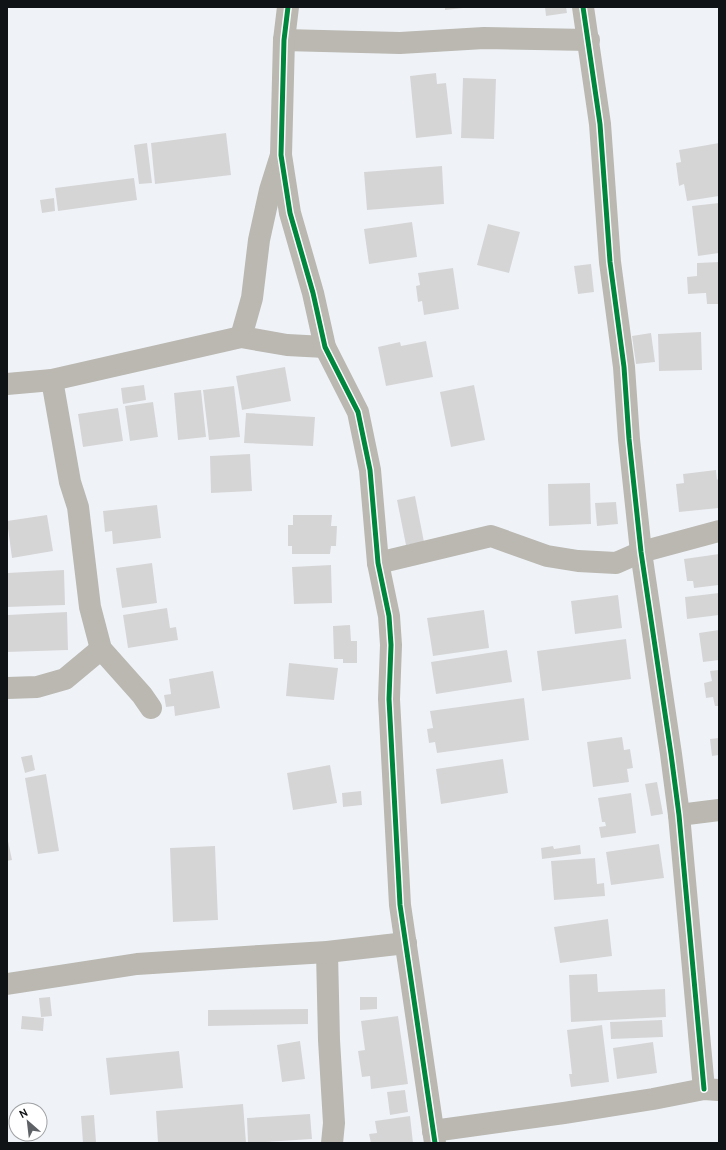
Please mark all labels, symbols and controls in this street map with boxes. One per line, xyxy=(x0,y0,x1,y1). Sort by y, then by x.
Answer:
north arrow xyxy=(8,1102,48,1142)
text: N xyxy=(17,1106,31,1122)

